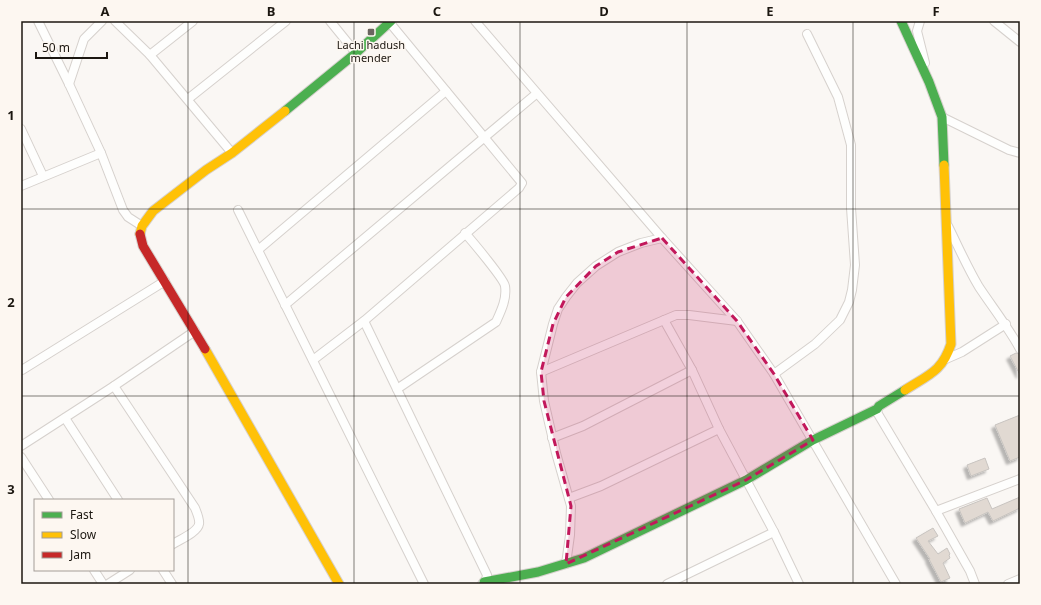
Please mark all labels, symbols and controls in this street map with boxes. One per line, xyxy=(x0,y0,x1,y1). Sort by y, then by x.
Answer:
text: A xyxy=(101,2,110,20)
text: B xyxy=(267,2,275,20)
text: C xyxy=(433,2,441,20)
text: D xyxy=(599,2,609,20)
text: E xyxy=(766,2,774,20)
text: F xyxy=(932,2,940,20)
marker: Lachi hadush mender xyxy=(366,27,376,37)
scale bar xyxy=(36,34,107,60)
place label: Lachi hadush mender xyxy=(337,37,405,65)
text: 50 m xyxy=(42,39,70,56)
text: 1 xyxy=(7,106,15,124)
text: 2 xyxy=(7,293,15,311)
text: 3 xyxy=(7,480,15,498)
legend xyxy=(34,499,174,571)
text: Fast xyxy=(70,506,94,523)
text: Slow xyxy=(70,526,97,543)
text: Jam xyxy=(69,546,91,563)

